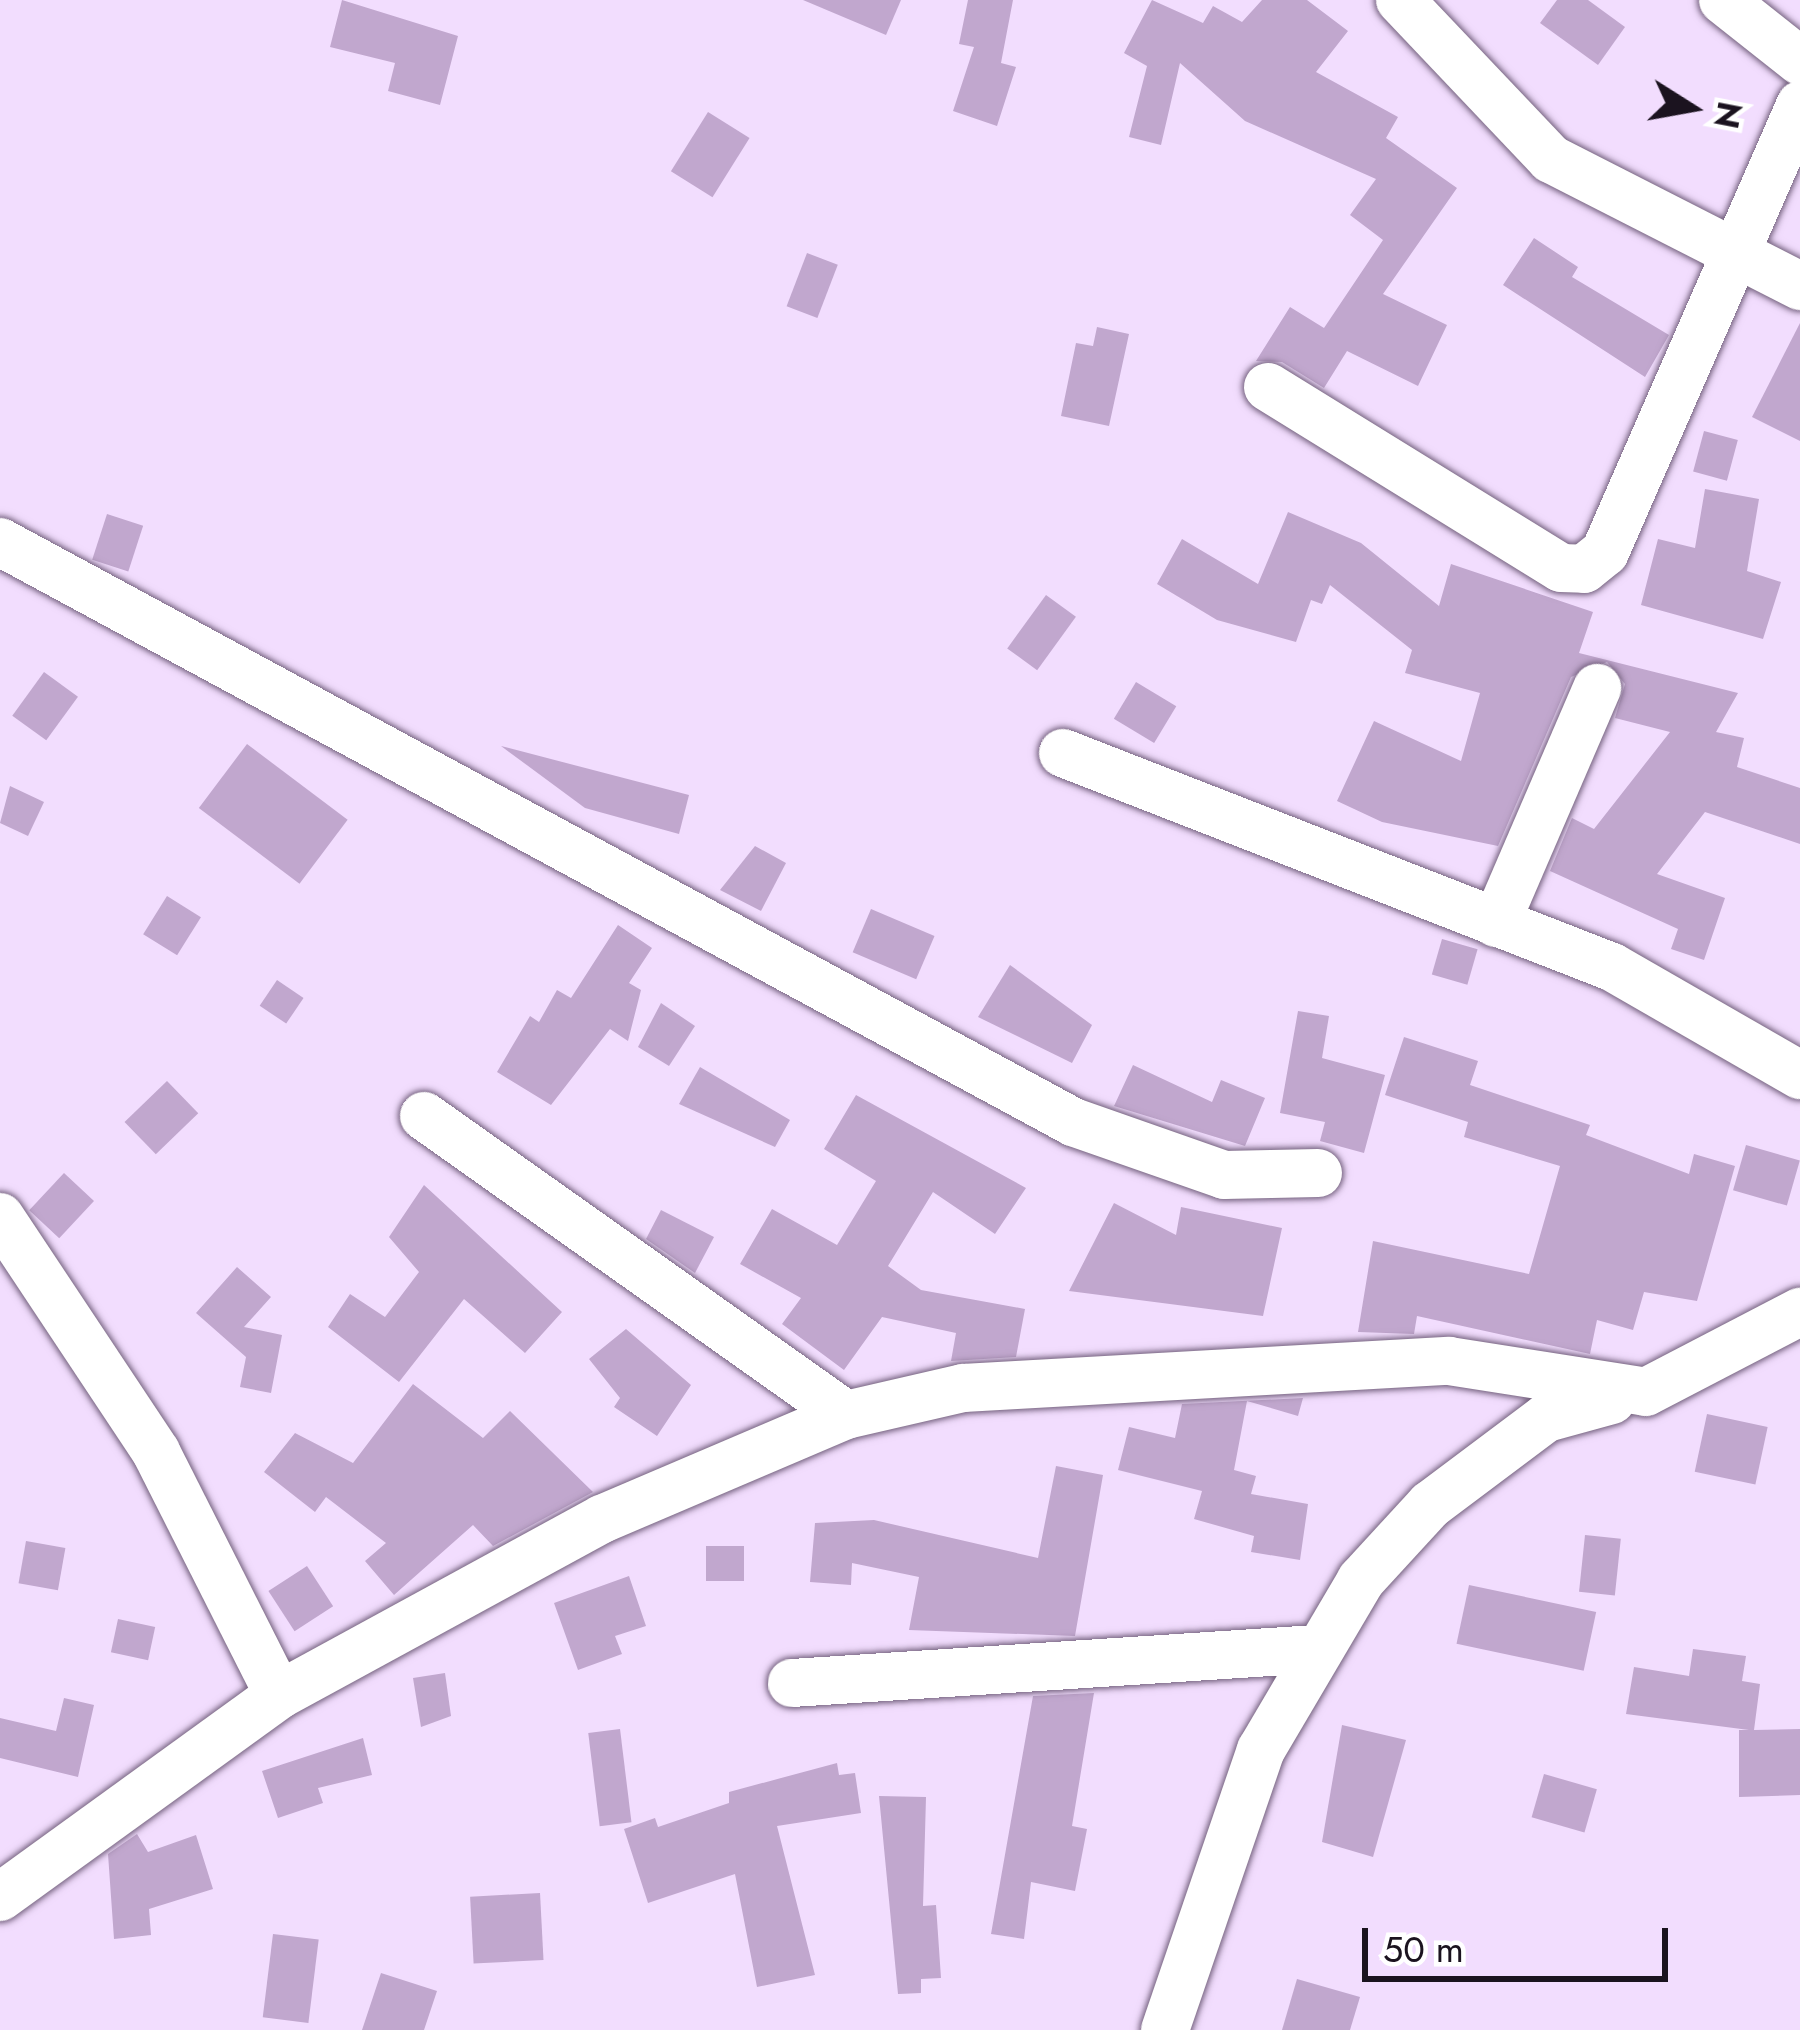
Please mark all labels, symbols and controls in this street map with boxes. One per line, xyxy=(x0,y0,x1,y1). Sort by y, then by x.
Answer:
north arrow xyxy=(1632,48,1752,168)
text: N xyxy=(1702,98,1753,132)
scale bar xyxy=(1368,1904,1674,1978)
text: 50 m xyxy=(1383,1923,1464,1975)

